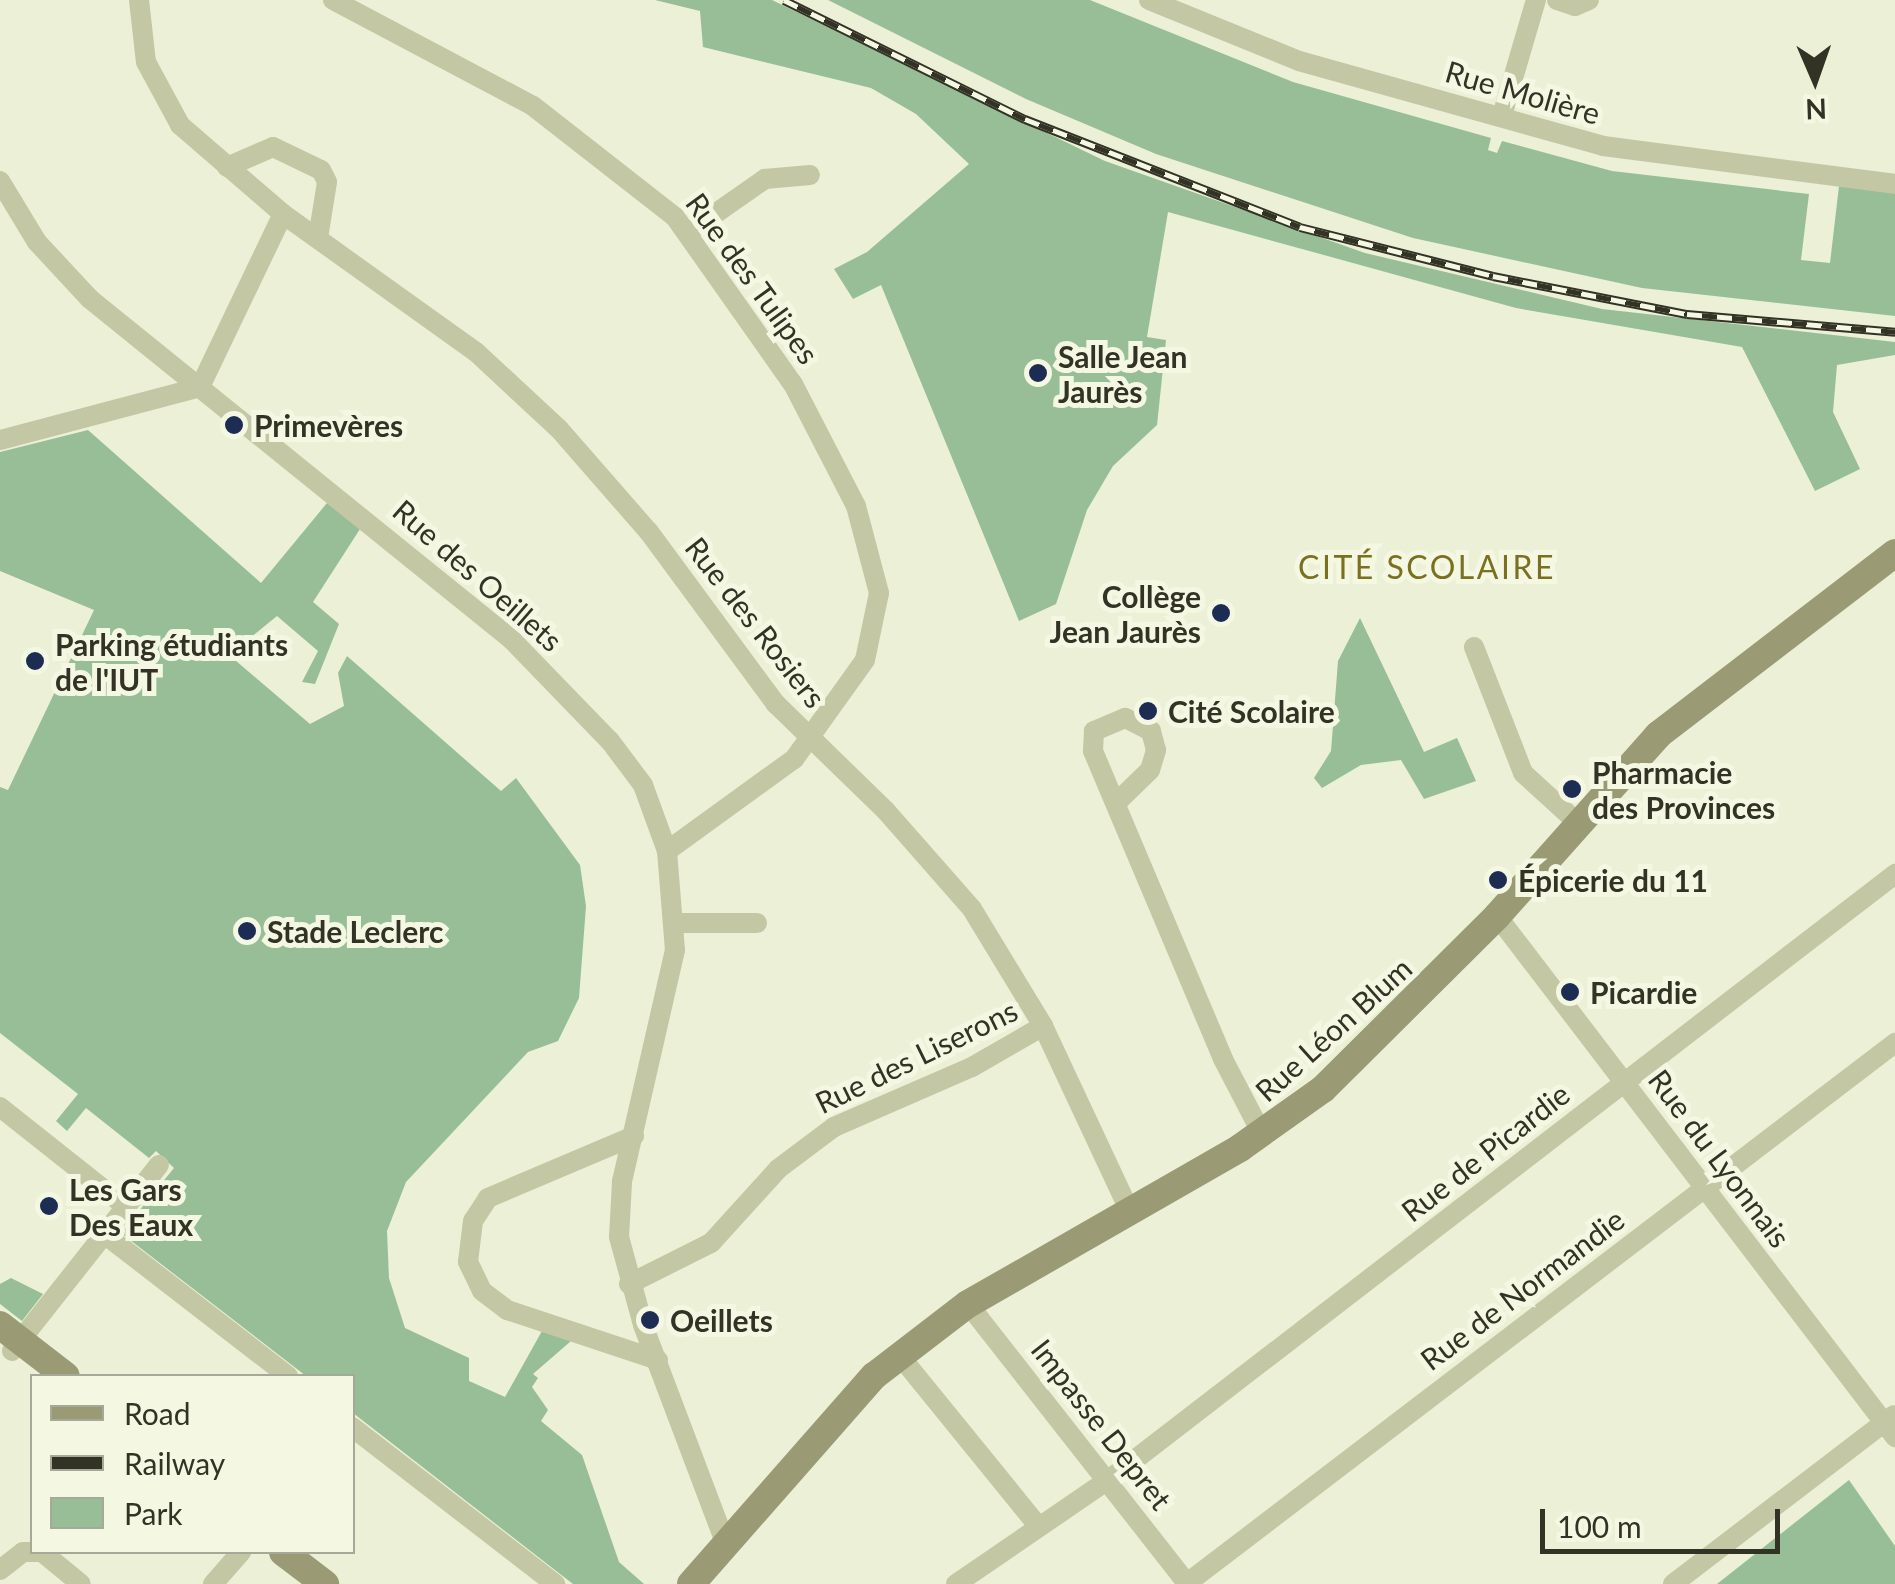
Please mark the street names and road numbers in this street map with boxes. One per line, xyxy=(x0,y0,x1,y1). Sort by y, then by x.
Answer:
street label: Rue Molière xyxy=(1442,53,1604,131)
street label: Rue des Tulipes xyxy=(679,185,827,371)
street label: Rue des Oeillets xyxy=(386,492,570,658)
street label: Rue des Rosiers xyxy=(678,530,834,714)
street label: Rue Léon Blum xyxy=(1248,950,1418,1108)
street label: Rue des Liserons xyxy=(809,992,1023,1120)
street label: Rue du Lyonnais xyxy=(1642,1062,1798,1254)
street label: Rue de Picardie xyxy=(1394,1075,1576,1229)
street label: Rue de Normandie xyxy=(1413,1201,1631,1377)
street label: Impasse Depret xyxy=(1024,1332,1180,1516)

